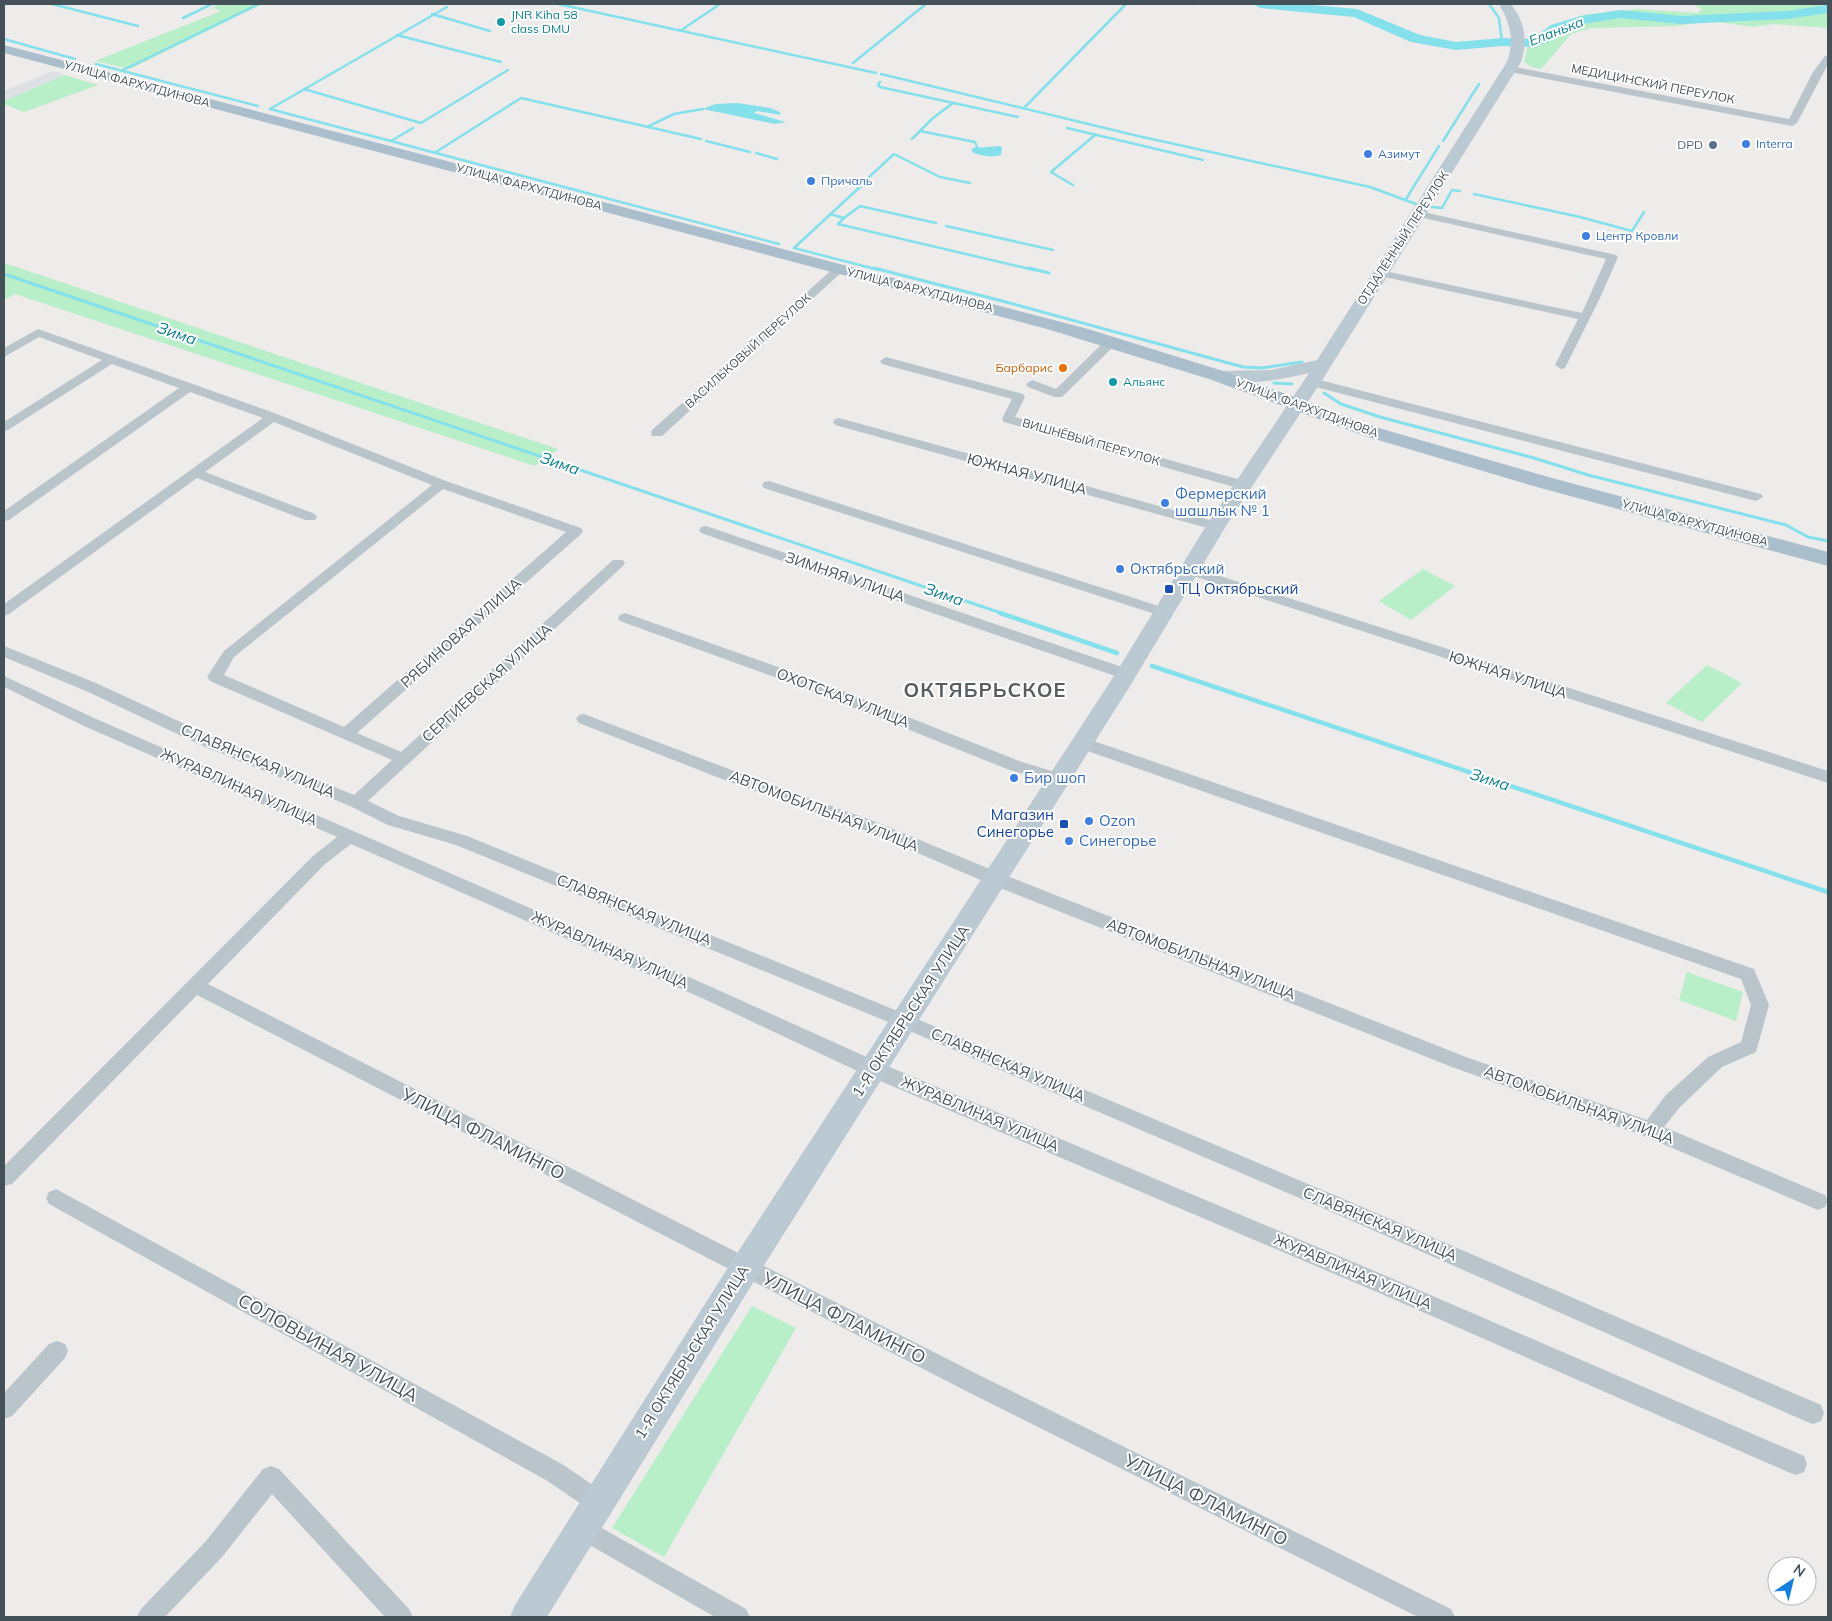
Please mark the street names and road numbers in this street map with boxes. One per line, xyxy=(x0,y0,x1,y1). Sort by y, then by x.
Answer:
street label: УЛИЦА ФАРХУТДИНОВА xyxy=(61,57,212,110)
street label: МЕДИЦИНСКИЙ ПЕРЕУЛОК xyxy=(1570,60,1736,107)
street label: УЛИЦА ФАРХУТДИНОВА xyxy=(453,160,604,213)
street label: ОТДАЛЁННЫЙ ПЕРЕУЛОК xyxy=(1354,168,1452,307)
street label: УЛИЦА ФАРХУТДИНОВА xyxy=(844,264,995,315)
street label: ВАСИЛЬКОВЫЙ ПЕРЕУЛОК xyxy=(682,290,814,411)
street label: УЛИЦА ФАРХУТДИНОВА xyxy=(1233,374,1381,440)
street label: ВИШНЁВЫЙ ПЕРЕУЛОК xyxy=(1021,415,1162,468)
street label: ЮЖНАЯ УЛИЦА xyxy=(965,448,1089,499)
street label: УЛИЦА ФАРХУТДИНОВА xyxy=(1619,496,1770,549)
street label: ЗИМНЯЯ УЛИЦА xyxy=(783,547,908,606)
street label: РЯБИНОВАЯ УЛИЦА xyxy=(397,574,525,692)
street label: СЕРГИЕВСКАЯ УЛИЦА xyxy=(418,619,556,746)
street label: ЮЖНАЯ УЛИЦА xyxy=(1447,646,1570,703)
street label: ОХОТСКАЯ УЛИЦА xyxy=(774,663,912,732)
street label: СЛАВЯНСКАЯ УЛИЦА xyxy=(178,719,338,802)
street label: ЖУРАВЛИНАЯ УЛИЦА xyxy=(158,743,321,830)
street label: АВТОМОБИЛЬНАЯ УЛИЦА xyxy=(727,766,921,855)
street label: СЛАВЯНСКАЯ УЛИЦА xyxy=(554,870,714,949)
street label: ЖУРАВЛИНАЯ УЛИЦА xyxy=(529,906,692,993)
street label: АВТОМОБИЛЬНАЯ УЛИЦА xyxy=(1104,914,1298,1003)
street label: 1-Я ОКТЯБРЬСКАЯ УЛИЦА xyxy=(848,921,973,1100)
street label: СЛАВЯНСКАЯ УЛИЦА xyxy=(928,1023,1088,1106)
street label: АВТОМОБИЛЬНАЯ УЛИЦА xyxy=(1482,1061,1677,1148)
street label: ЖУРАВЛИНАЯ УЛИЦА xyxy=(898,1072,1062,1155)
street label: УЛИЦА ФЛАМИНГО xyxy=(397,1082,569,1185)
street label: СЛАВЯНСКАЯ УЛИЦА xyxy=(1300,1182,1460,1265)
street label: ЖУРАВЛИНАЯ УЛИЦА xyxy=(1271,1230,1435,1313)
street label: 1-Я ОКТЯБРЬСКАЯ УЛИЦА xyxy=(630,1261,753,1442)
street label: УЛИЦА ФЛАМИНГО xyxy=(758,1266,930,1369)
street label: СОЛОВЬИНАЯ УЛИЦА xyxy=(234,1288,422,1407)
street label: УЛИЦА ФЛАМИНГО xyxy=(1120,1448,1292,1551)

